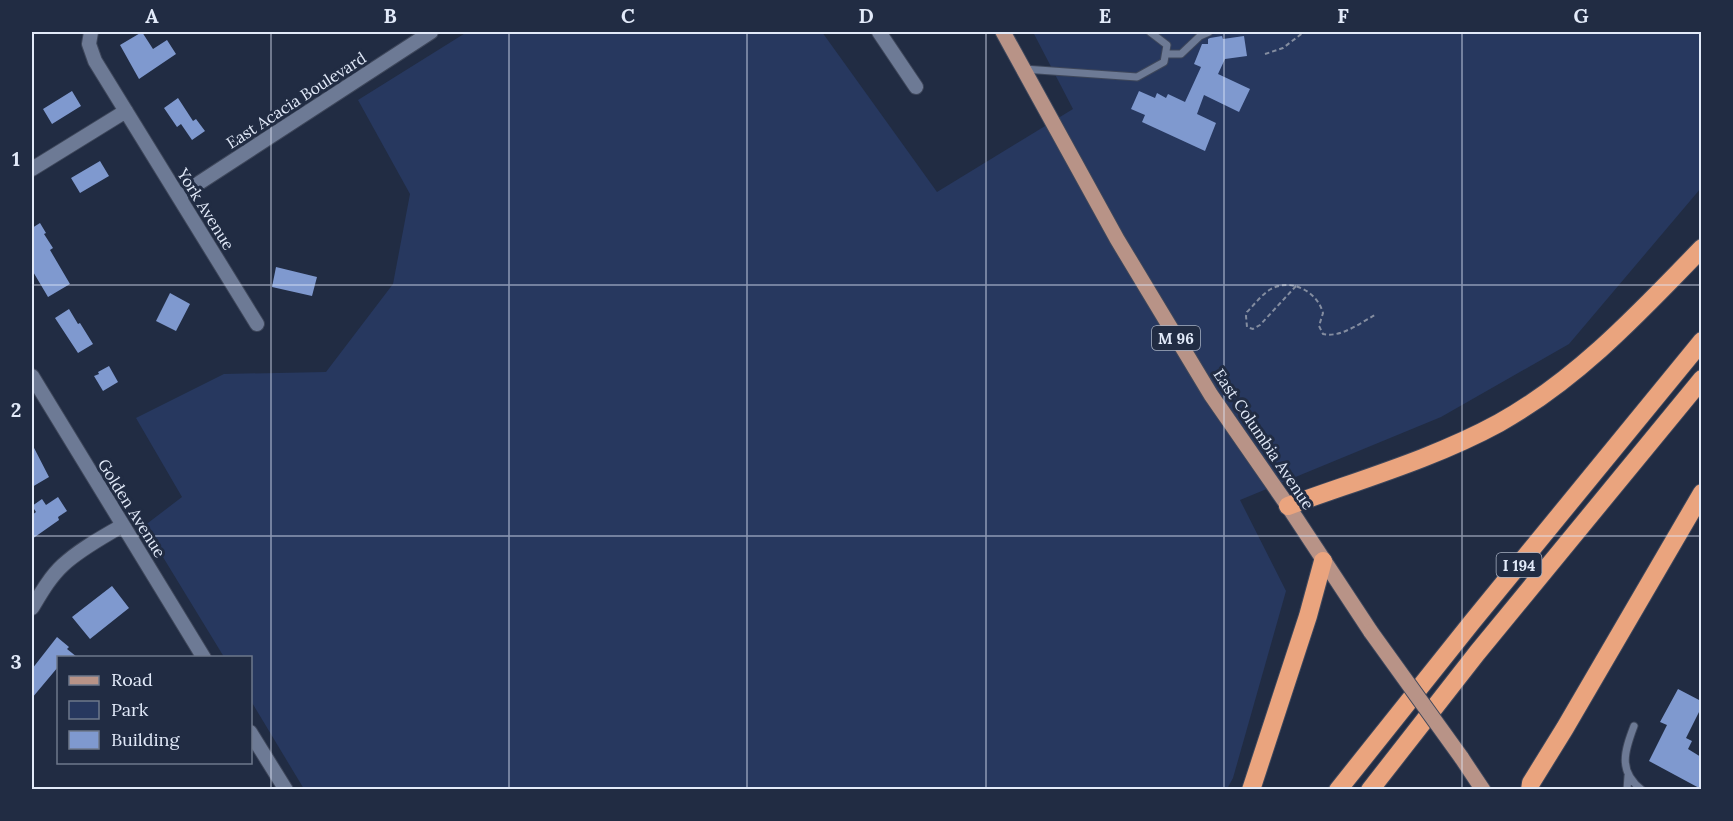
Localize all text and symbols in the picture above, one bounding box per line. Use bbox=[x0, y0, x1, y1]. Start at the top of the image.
text: A bbox=[145, 3, 159, 28]
text: B bbox=[383, 3, 397, 28]
text: C bbox=[621, 3, 635, 28]
text: D bbox=[858, 3, 874, 28]
text: E bbox=[1099, 3, 1111, 28]
text: F bbox=[1337, 3, 1349, 28]
text: G bbox=[1573, 3, 1589, 28]
street label: East Acacia Boulevard bbox=[222, 47, 370, 153]
text: 1 bbox=[12, 146, 20, 171]
street label: York Avenue bbox=[173, 164, 239, 254]
road number: M 96 bbox=[1152, 326, 1200, 350]
street label: East Columbia Avenue bbox=[1209, 365, 1319, 513]
text: 2 bbox=[11, 397, 21, 422]
street label: Golden Avenue bbox=[94, 455, 170, 561]
road number: I 194 bbox=[1496, 553, 1541, 577]
text: 3 bbox=[10, 649, 22, 674]
legend bbox=[57, 656, 252, 764]
text: Road bbox=[111, 668, 153, 691]
text: Park bbox=[111, 698, 149, 721]
text: Building bbox=[111, 728, 181, 751]

